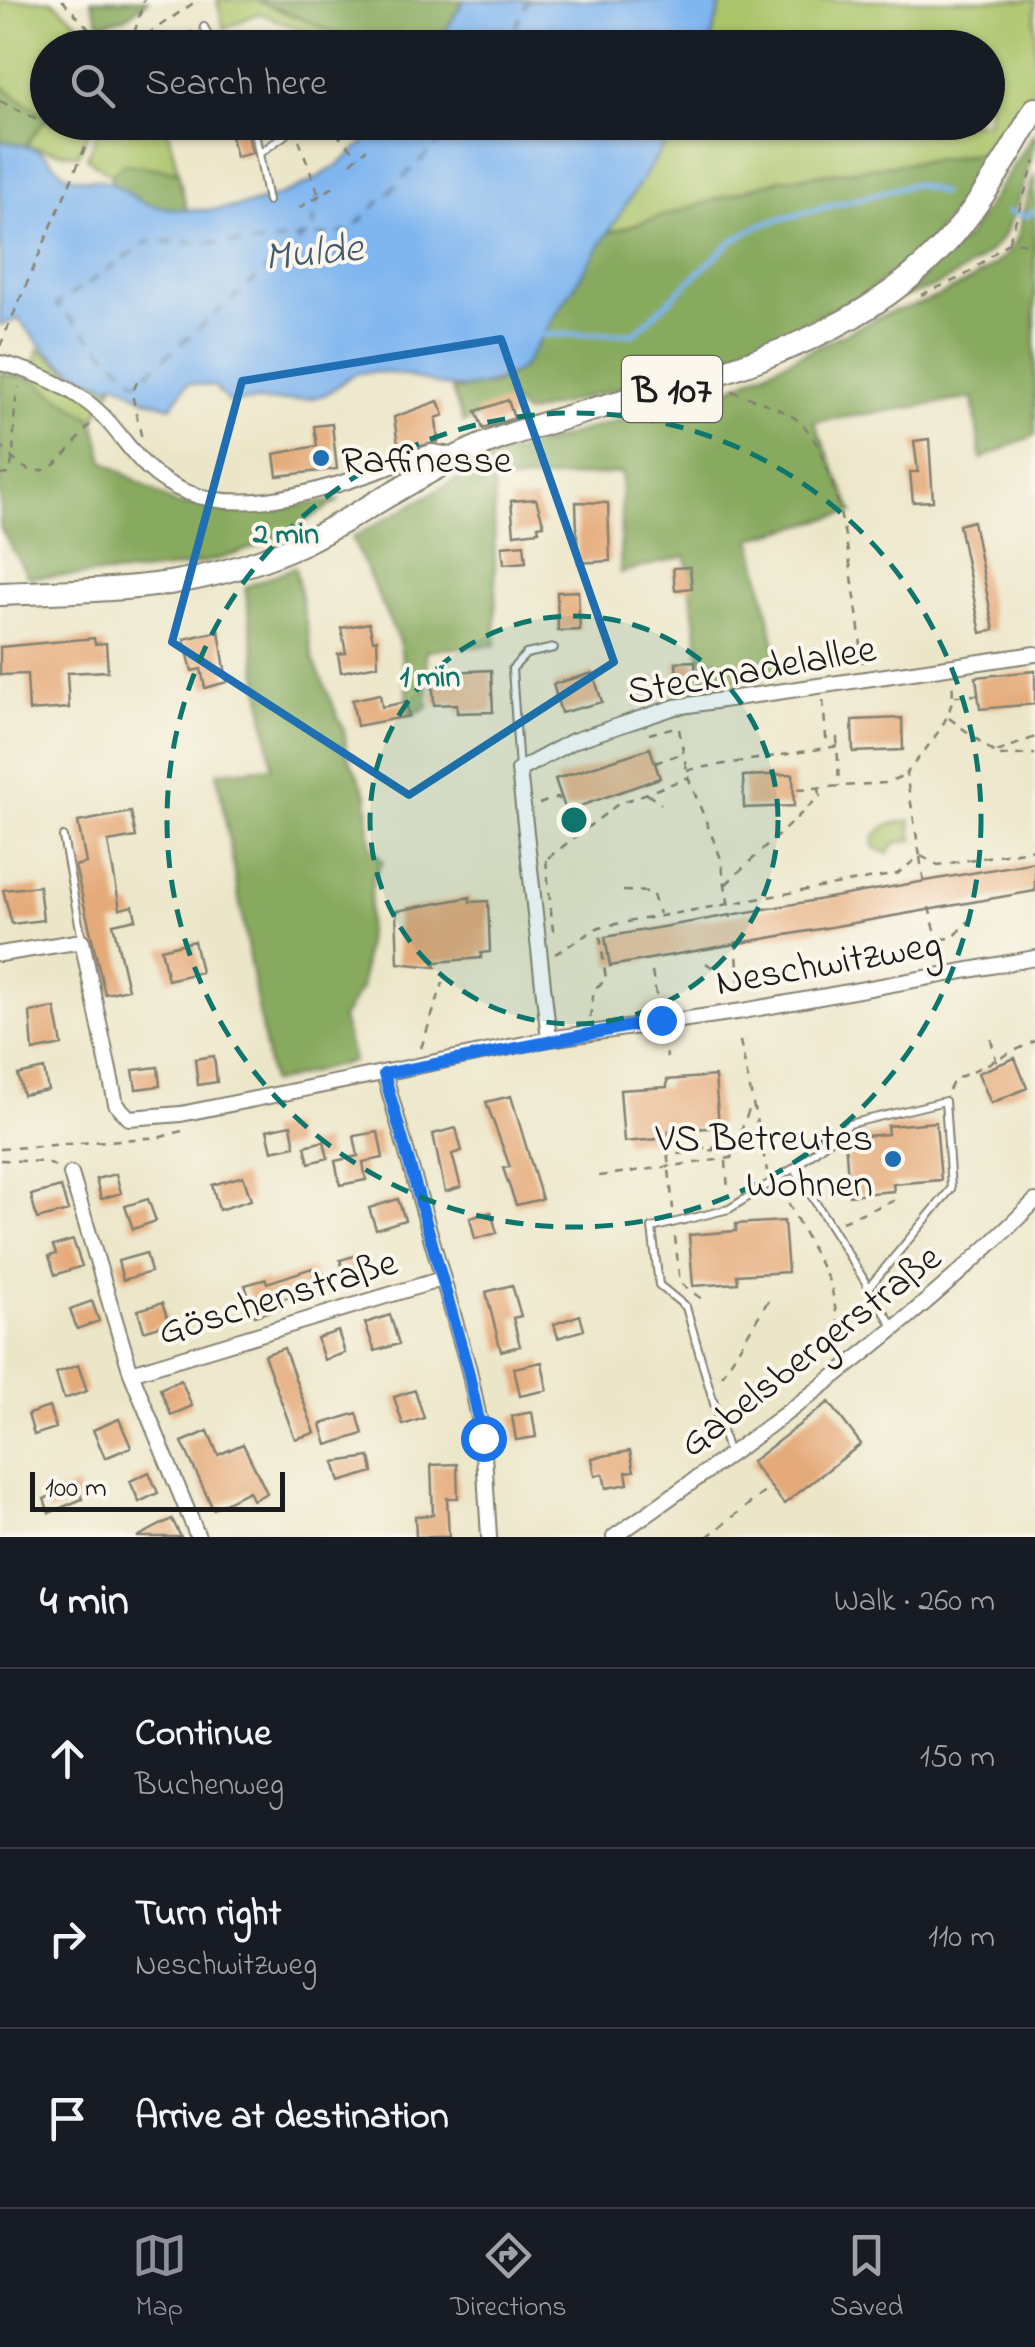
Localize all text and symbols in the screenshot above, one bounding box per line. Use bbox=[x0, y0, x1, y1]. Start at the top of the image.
search box bbox=[30, 30, 1005, 140]
text: Search here bbox=[145, 57, 327, 113]
icon: search bbox=[65, 58, 120, 113]
water label: Mulde bbox=[261, 219, 368, 290]
road number: B 107 bbox=[622, 356, 722, 422]
place label: Raffinesse bbox=[341, 433, 512, 492]
marker: Raffinesse bbox=[310, 447, 332, 469]
text: 2 min bbox=[252, 514, 319, 558]
street label: Stecknadelallee bbox=[623, 622, 881, 723]
text: 1 min bbox=[400, 657, 460, 701]
centre of rings bbox=[556, 802, 592, 838]
street label: Neschwitzweg bbox=[711, 917, 946, 1014]
route end bbox=[639, 998, 685, 1044]
place label: VS Betreutes Wohnen bbox=[654, 1111, 873, 1216]
marker: VS Betreutes Wohnen bbox=[882, 1148, 904, 1170]
street label: Gabelsbergerstraße bbox=[668, 1231, 956, 1474]
street label: Göschenstraße bbox=[151, 1235, 405, 1364]
route start bbox=[461, 1416, 507, 1462]
scale bar bbox=[30, 1467, 285, 1512]
text: 100 m bbox=[45, 1469, 107, 1510]
text: 4 min bbox=[40, 1572, 129, 1633]
text: Walk · 260 m bbox=[834, 1579, 995, 1626]
text: Continue bbox=[135, 1707, 271, 1763]
icon: ahead bbox=[40, 1731, 95, 1786]
text: 150 m bbox=[920, 1735, 995, 1782]
text: Buchenweg bbox=[135, 1763, 284, 1810]
text: Turn right bbox=[135, 1887, 281, 1943]
icon: right bbox=[40, 1911, 95, 1966]
text: 110 m bbox=[928, 1915, 995, 1962]
text: Neschwitzweg bbox=[135, 1943, 317, 1990]
text: Arrive at destination bbox=[135, 2090, 449, 2146]
icon: arrive bbox=[40, 2091, 95, 2146]
tab: Map bbox=[132, 2228, 187, 2329]
tab: Directions bbox=[450, 2228, 567, 2329]
tab: Saved bbox=[830, 2228, 903, 2329]

